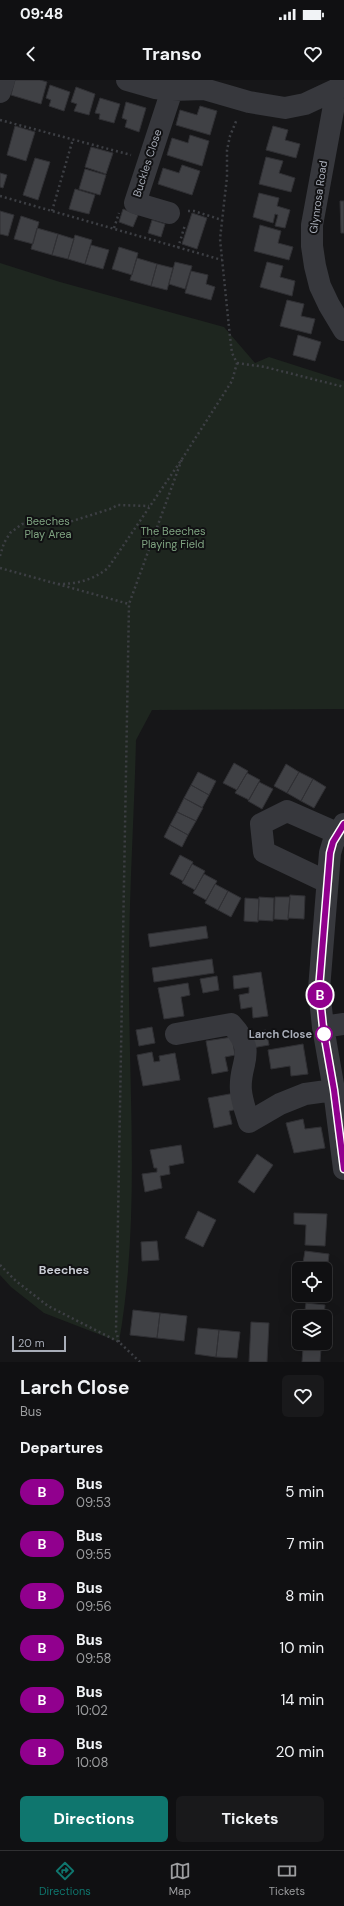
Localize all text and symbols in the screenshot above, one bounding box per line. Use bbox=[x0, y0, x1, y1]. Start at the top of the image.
text: 09:48 bbox=[20, 4, 63, 24]
text: Transo bbox=[142, 42, 202, 66]
icon: back bbox=[20, 43, 42, 65]
icon: heart bbox=[302, 43, 324, 65]
street label: Buckles Close bbox=[129, 127, 165, 199]
street label: Glynrosa Road bbox=[306, 159, 330, 234]
park label: Beeches Play Area bbox=[24, 514, 72, 541]
park label: The Beeches Playing Field bbox=[140, 524, 206, 551]
line badge: B bbox=[307, 982, 333, 1008]
text: B bbox=[316, 986, 324, 1004]
marker: Larch Close bbox=[315, 1025, 333, 1043]
place label: Larch Close bbox=[249, 1027, 312, 1041]
district label: Beeches bbox=[39, 1262, 89, 1278]
map controls bbox=[292, 1262, 332, 1350]
button: locate bbox=[292, 1262, 332, 1302]
button: layers bbox=[292, 1310, 332, 1350]
scale bar bbox=[12, 1334, 66, 1353]
text: 20 m bbox=[18, 1336, 44, 1350]
text: Larch Close bbox=[20, 1375, 129, 1400]
button: heart bbox=[282, 1375, 324, 1417]
text: Bus bbox=[20, 1403, 42, 1420]
text: Departures bbox=[20, 1438, 103, 1458]
text: Bus bbox=[76, 1474, 103, 1494]
text: 5 min bbox=[285, 1482, 324, 1502]
text: B bbox=[38, 1483, 46, 1501]
text: 09:53 bbox=[76, 1494, 111, 1511]
text: Bus bbox=[76, 1526, 103, 1546]
text: 7 min bbox=[286, 1534, 324, 1554]
text: B bbox=[38, 1535, 46, 1553]
text: 09:55 bbox=[76, 1546, 112, 1563]
text: Bus bbox=[76, 1578, 103, 1598]
text: 8 min bbox=[285, 1586, 324, 1606]
text: B bbox=[38, 1587, 46, 1605]
text: 09:56 bbox=[76, 1598, 112, 1615]
text: Bus bbox=[76, 1630, 103, 1650]
text: 10 min bbox=[279, 1638, 324, 1658]
text: B bbox=[38, 1639, 46, 1657]
text: 09:58 bbox=[76, 1650, 112, 1667]
text: Bus bbox=[76, 1682, 103, 1702]
text: 14 min bbox=[281, 1690, 324, 1710]
text: B bbox=[38, 1691, 46, 1709]
text: 10:02 bbox=[76, 1702, 108, 1719]
text: Bus bbox=[76, 1734, 103, 1754]
text: 20 min bbox=[276, 1742, 324, 1762]
text: B bbox=[38, 1743, 46, 1761]
text: 10:08 bbox=[76, 1754, 108, 1771]
button: Directions bbox=[20, 1796, 168, 1842]
button: Tickets bbox=[176, 1796, 324, 1842]
tab: Directions bbox=[39, 1860, 91, 1898]
tab: Map bbox=[169, 1860, 191, 1898]
tab: Tickets bbox=[269, 1860, 305, 1898]

